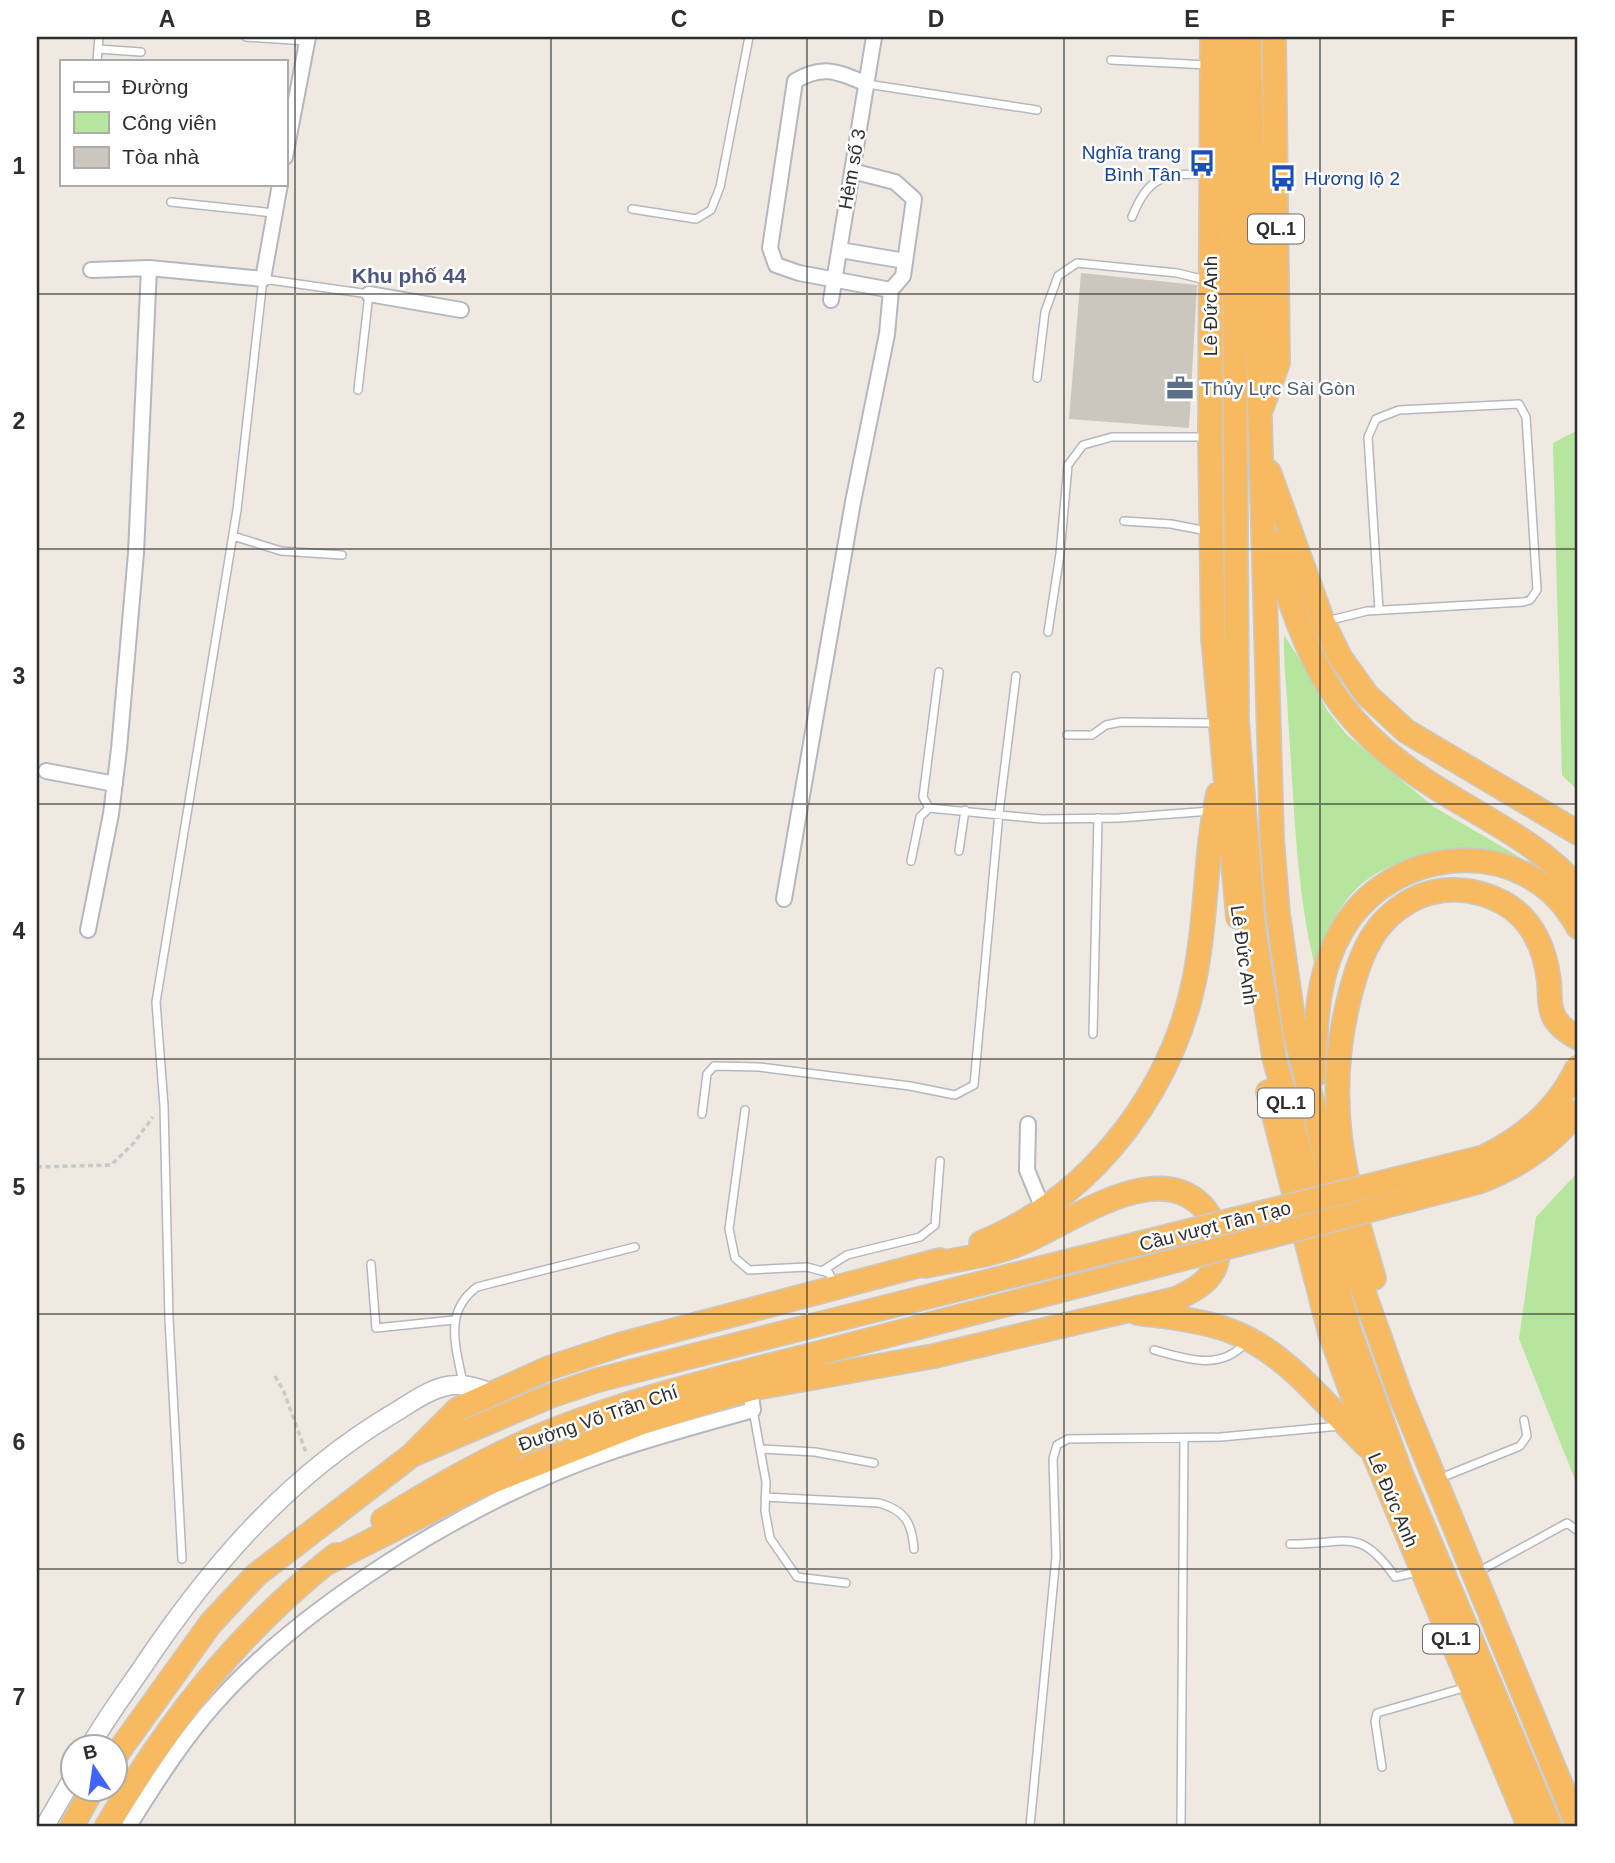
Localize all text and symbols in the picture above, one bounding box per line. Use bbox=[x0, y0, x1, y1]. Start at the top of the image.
text: A bbox=[159, 6, 175, 32]
text: B bbox=[415, 6, 431, 32]
text: C bbox=[671, 6, 687, 32]
text: D bbox=[928, 6, 944, 32]
text: E bbox=[1184, 6, 1200, 32]
text: F bbox=[1441, 6, 1455, 32]
legend bbox=[60, 60, 287, 186]
text: Đường bbox=[122, 75, 188, 98]
text: Công viên bbox=[122, 111, 217, 134]
street label: Hẻm số 3 bbox=[835, 127, 869, 211]
place label: Nghĩa trang Bình Tân bbox=[1082, 142, 1181, 185]
text: Tòa nhà bbox=[122, 145, 199, 168]
bus stop icon: Nghĩa trang Bình Tân bbox=[1187, 148, 1217, 178]
text: 1 bbox=[13, 153, 26, 179]
bus stop icon: Hương lộ 2 bbox=[1268, 163, 1298, 193]
place label: Hương lộ 2 bbox=[1304, 168, 1400, 189]
road number: QL.1 bbox=[1248, 214, 1304, 244]
street label: Lê Đức Anh bbox=[1200, 256, 1221, 356]
district label: Khu phố 44 bbox=[352, 264, 466, 287]
office icon: Thủy Lực Sài Gòn bbox=[1165, 373, 1195, 403]
place label: Thủy Lực Sài Gòn bbox=[1201, 378, 1355, 399]
text: 2 bbox=[13, 408, 25, 434]
text: 3 bbox=[13, 663, 25, 689]
street label: Lê Đức Anh bbox=[1227, 904, 1261, 1006]
text: 4 bbox=[13, 918, 26, 944]
road number: QL.1 bbox=[1258, 1088, 1314, 1118]
text: 5 bbox=[13, 1174, 26, 1200]
street label: Cầu vượt Tân Tạo bbox=[1137, 1197, 1293, 1255]
street label: Đường Võ Trần Chí bbox=[516, 1381, 681, 1455]
text: 6 bbox=[13, 1429, 25, 1455]
street label: Lê Đức Anh bbox=[1364, 1450, 1422, 1550]
road number: QL.1 bbox=[1423, 1624, 1479, 1654]
text: 7 bbox=[13, 1684, 25, 1710]
north arrow bbox=[60, 1734, 130, 1804]
text: B bbox=[81, 1740, 99, 1764]

